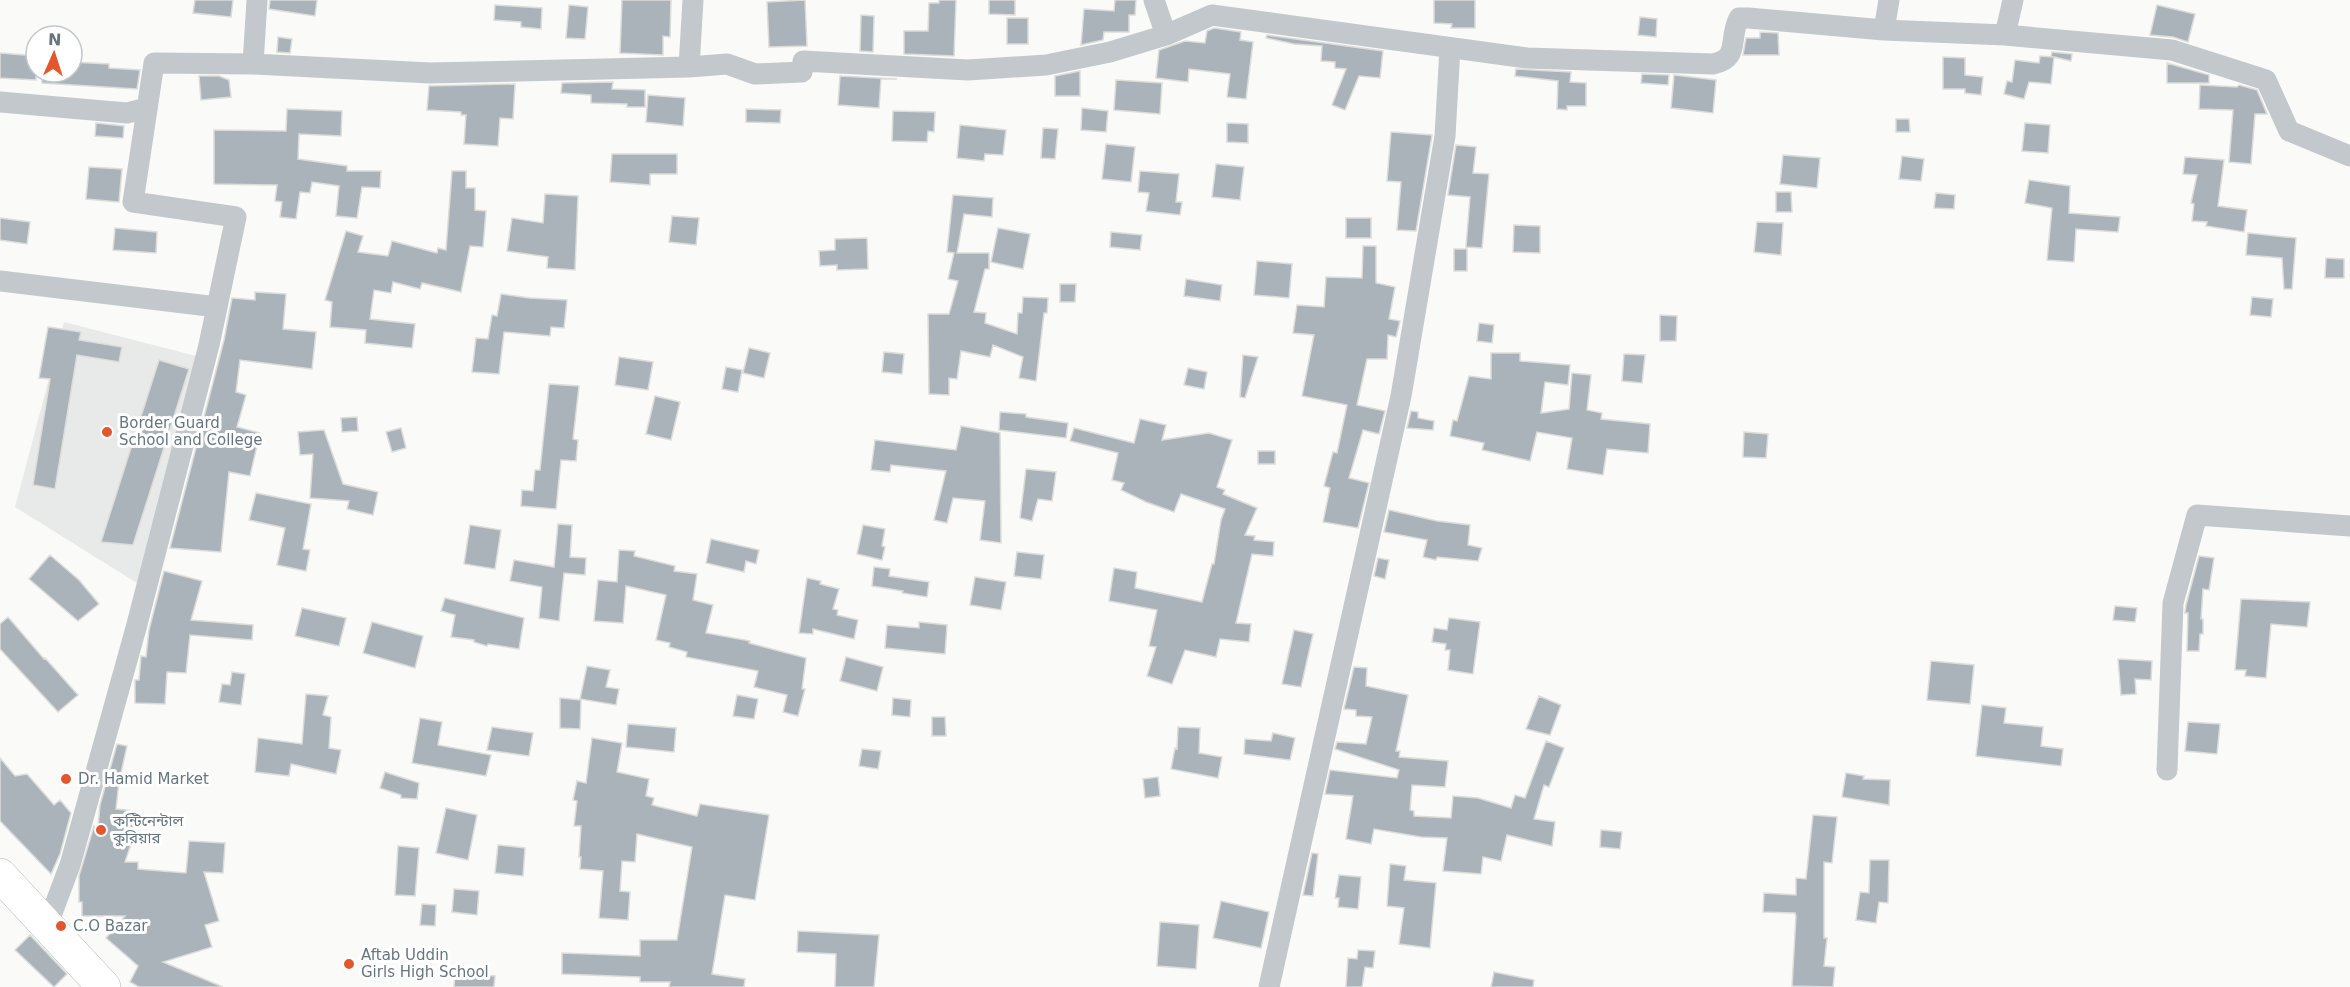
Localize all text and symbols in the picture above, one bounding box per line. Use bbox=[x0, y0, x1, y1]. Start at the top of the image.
north arrow bbox=[24, 24, 84, 84]
text: N bbox=[48, 30, 62, 49]
place label: Border Guard School and College bbox=[119, 414, 263, 449]
marker: Border Guard School and College bbox=[100, 425, 114, 439]
place label: Dr. Hamid Market bbox=[78, 770, 209, 788]
marker: Dr. Hamid Market bbox=[59, 772, 73, 786]
place label: কন্টিনেন্টাল কুরিয়ার bbox=[112, 812, 185, 847]
marker: কন্টিনেন্টাল কুরিয়ার bbox=[94, 823, 108, 837]
place label: C.O Bazar bbox=[73, 917, 148, 935]
marker: C.O Bazar bbox=[54, 919, 68, 933]
place label: Aftab Uddin Girls High School bbox=[361, 946, 489, 981]
marker: Aftab Uddin Girls High School bbox=[342, 957, 356, 971]

